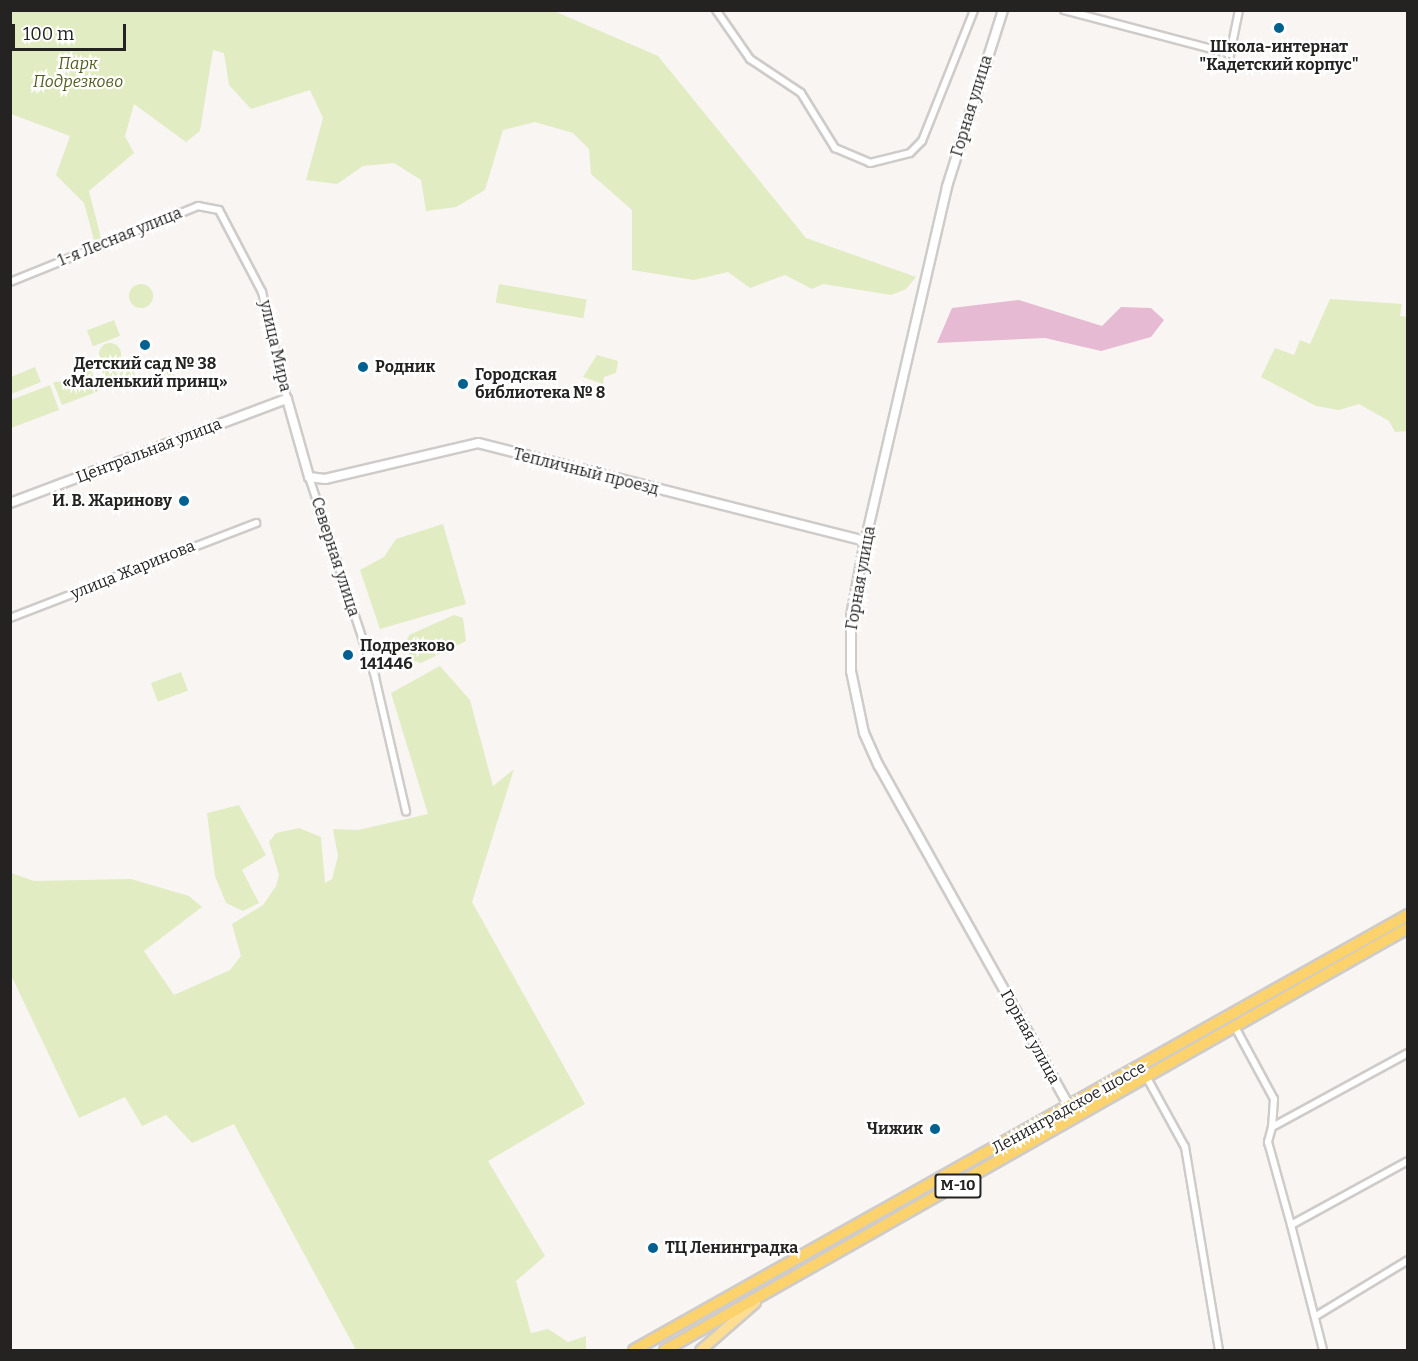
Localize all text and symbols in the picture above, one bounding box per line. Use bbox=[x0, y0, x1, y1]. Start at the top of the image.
scale bar bbox=[15, 12, 129, 50]
marker: Школа-интернат "Кадетский корпус" bbox=[1272, 21, 1286, 35]
text: 100 m bbox=[23, 23, 74, 45]
place label: Школа-интернат "Кадетский корпус" bbox=[1199, 37, 1359, 75]
street label: Горная улица bbox=[947, 53, 997, 159]
park label: Парк Подрезково bbox=[33, 54, 123, 92]
street label: 1-я Лесная улица bbox=[55, 203, 185, 271]
street label: улица Мира bbox=[255, 298, 295, 394]
marker: Детский сад № 38 «Маленький принц» bbox=[138, 338, 152, 352]
place label: Детский сад № 38 «Маленький принц» bbox=[62, 354, 228, 392]
place label: Родник bbox=[375, 357, 435, 377]
marker: Родник bbox=[356, 360, 370, 374]
place label: Городская библиотека № 8 bbox=[475, 365, 605, 403]
marker: Городская библиотека № 8 bbox=[456, 377, 470, 391]
street label: Центральная улица bbox=[74, 414, 224, 488]
street label: Тепличный проезд bbox=[511, 445, 661, 499]
place label: И. В. Жаринову bbox=[52, 491, 172, 511]
marker: И. В. Жаринову bbox=[177, 494, 191, 508]
street label: Северная улица bbox=[307, 495, 363, 619]
street label: Горная улица bbox=[842, 525, 880, 631]
street label: улица Жаринова bbox=[68, 536, 198, 604]
place label: Подрезково 141446 bbox=[360, 636, 455, 674]
marker: Подрезково 141446 bbox=[341, 648, 355, 662]
street label: Горная улица bbox=[996, 986, 1064, 1088]
street label: Ленинградское шоссе bbox=[989, 1058, 1149, 1158]
place label: Чижик bbox=[867, 1119, 923, 1139]
marker: Чижик bbox=[928, 1122, 942, 1136]
road number: М-10 bbox=[934, 1174, 982, 1198]
place label: ТЦ Ленинградка bbox=[665, 1238, 798, 1258]
marker: ТЦ Ленинградка bbox=[646, 1241, 660, 1255]

